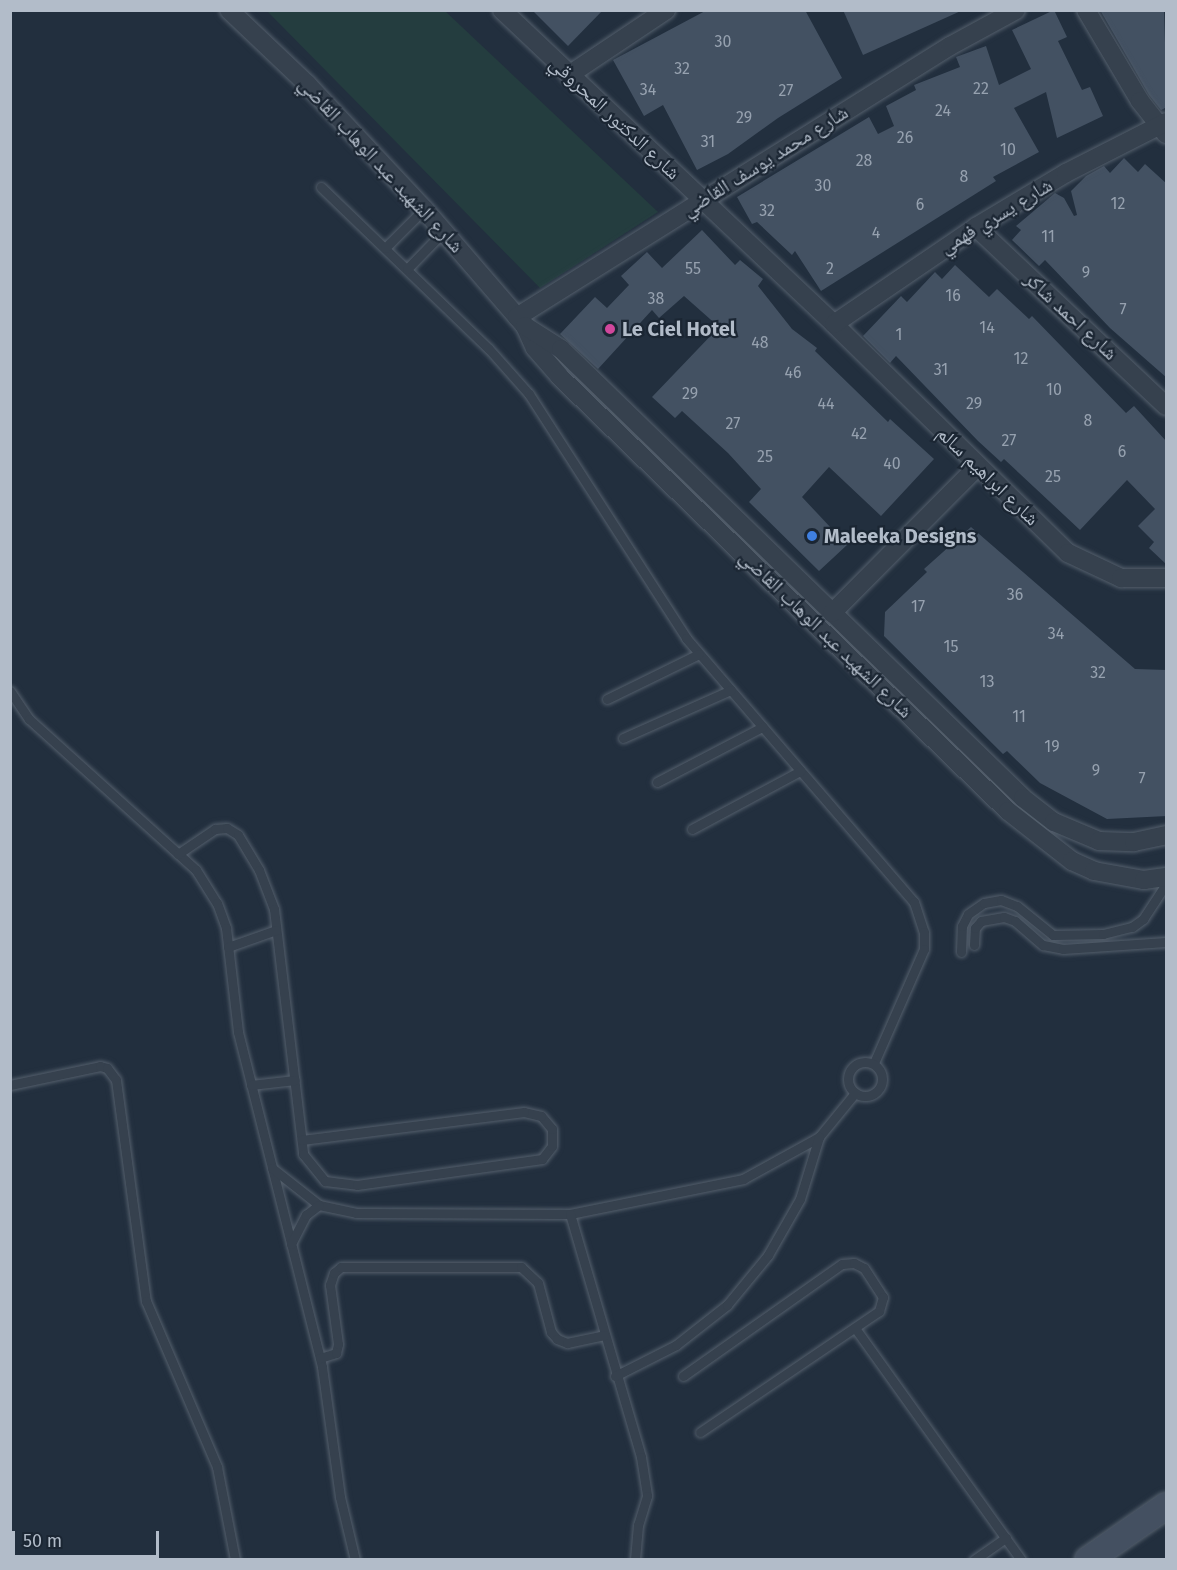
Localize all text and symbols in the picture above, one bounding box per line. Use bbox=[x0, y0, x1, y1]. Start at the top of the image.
house number: 30 bbox=[715, 32, 731, 52]
street label: شارع الدكتور المحروقي bbox=[545, 51, 685, 185]
house number: 32 bbox=[674, 59, 690, 79]
street label: شارع الشهيد عبد الوهاب القاضي bbox=[293, 72, 469, 258]
house number: 22 bbox=[973, 79, 989, 99]
house number: 34 bbox=[640, 80, 656, 100]
house number: 27 bbox=[779, 81, 793, 101]
street label: شارع محمد يوسف القاضي bbox=[678, 100, 852, 222]
house number: 24 bbox=[935, 101, 951, 121]
house number: 29 bbox=[736, 108, 752, 128]
house number: 26 bbox=[897, 128, 913, 148]
house number: 31 bbox=[701, 132, 715, 152]
house number: 10 bbox=[1000, 140, 1016, 160]
house number: 28 bbox=[856, 151, 872, 171]
house number: 8 bbox=[960, 167, 968, 187]
street label: شارع يسري فهمي bbox=[935, 173, 1057, 259]
house number: 30 bbox=[815, 176, 831, 196]
house number: 12 bbox=[1111, 194, 1125, 214]
house number: 6 bbox=[916, 195, 924, 215]
house number: 32 bbox=[759, 201, 775, 221]
house number: 4 bbox=[872, 223, 880, 243]
house number: 11 bbox=[1041, 227, 1055, 247]
house number: 55 bbox=[685, 259, 701, 279]
house number: 2 bbox=[826, 259, 834, 279]
house number: 9 bbox=[1082, 263, 1090, 283]
street label: شارع احمد شاكر bbox=[1020, 267, 1122, 365]
house number: 16 bbox=[945, 286, 961, 306]
house number: 38 bbox=[648, 289, 664, 309]
house number: 7 bbox=[1119, 300, 1127, 320]
place label: Le Ciel Hotel bbox=[622, 317, 736, 341]
house number: 14 bbox=[979, 318, 995, 338]
marker: Le Ciel Hotel bbox=[603, 322, 617, 336]
house number: 1 bbox=[896, 325, 902, 345]
house number: 48 bbox=[751, 333, 769, 353]
house number: 12 bbox=[1014, 349, 1028, 369]
house number: 31 bbox=[934, 360, 948, 380]
house number: 46 bbox=[784, 363, 802, 383]
house number: 10 bbox=[1046, 380, 1062, 400]
house number: 29 bbox=[682, 384, 698, 404]
house number: 44 bbox=[817, 394, 835, 414]
house number: 29 bbox=[966, 394, 982, 414]
house number: 8 bbox=[1084, 411, 1092, 431]
house number: 27 bbox=[726, 414, 740, 434]
street label: شارع ابراهيم سالم bbox=[932, 421, 1044, 531]
house number: 42 bbox=[851, 424, 867, 444]
house number: 27 bbox=[1002, 431, 1016, 451]
house number: 6 bbox=[1118, 442, 1126, 462]
house number: 25 bbox=[757, 447, 773, 467]
house number: 40 bbox=[883, 454, 901, 474]
house number: 25 bbox=[1045, 467, 1061, 487]
place label: Maleeka Designs bbox=[824, 524, 976, 548]
marker: Maleeka Designs bbox=[805, 529, 819, 543]
street label: شارع الشهيد عبد الوهاب القاضي bbox=[734, 545, 918, 723]
house number: 36 bbox=[1007, 585, 1023, 605]
house number: 17 bbox=[911, 597, 925, 617]
house number: 34 bbox=[1048, 624, 1064, 644]
house number: 15 bbox=[944, 637, 958, 657]
house number: 32 bbox=[1090, 663, 1106, 683]
house number: 13 bbox=[980, 672, 994, 692]
house number: 11 bbox=[1012, 707, 1026, 727]
house number: 19 bbox=[1044, 737, 1060, 757]
house number: 9 bbox=[1092, 761, 1100, 781]
house number: 7 bbox=[1138, 769, 1146, 789]
scale bar bbox=[15, 1519, 162, 1557]
text: 50 m bbox=[23, 1530, 62, 1552]

